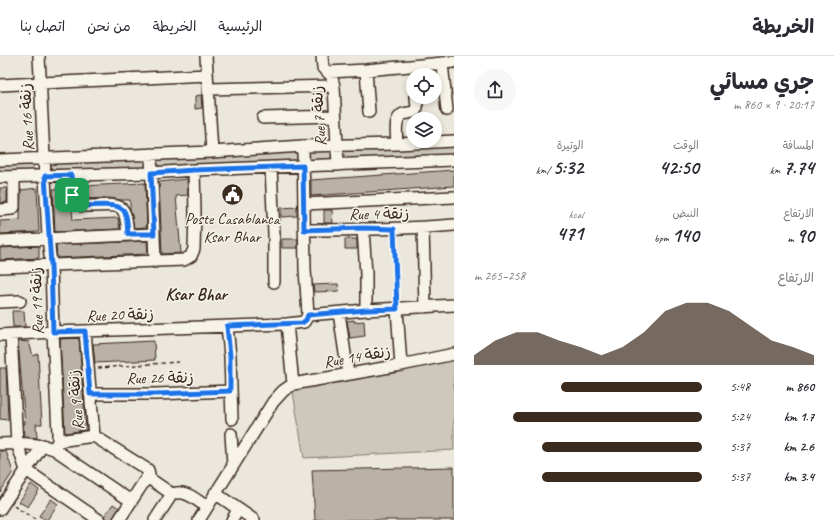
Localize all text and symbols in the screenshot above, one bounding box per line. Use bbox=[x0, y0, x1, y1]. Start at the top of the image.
text: الخريطة bbox=[752, 15, 814, 39]
text: اتصل بنا bbox=[20, 18, 65, 35]
text: من نحن bbox=[87, 18, 131, 35]
text: الخريطة bbox=[153, 18, 196, 35]
text: الرئيسية bbox=[218, 18, 262, 35]
map controls bbox=[406, 68, 442, 148]
button: locate bbox=[406, 68, 442, 104]
text: جري مسائي bbox=[710, 68, 814, 96]
button: share bbox=[474, 69, 516, 111]
street label: Rue 16 زنقة bbox=[15, 83, 39, 151]
street label: Rue 7 زنقة bbox=[307, 85, 331, 147]
text: 20:17 · 9 × 860 m bbox=[733, 97, 814, 113]
button: layers bbox=[406, 112, 442, 148]
text: الوتيرة bbox=[557, 138, 583, 152]
text: الوقت bbox=[673, 138, 699, 152]
text: المسافة bbox=[783, 138, 814, 152]
text: 5:32 bbox=[553, 155, 583, 180]
text: 42:50 bbox=[659, 155, 699, 180]
text: 7.74 bbox=[783, 155, 814, 180]
text: /km bbox=[536, 163, 553, 177]
text: km bbox=[770, 163, 783, 177]
pin bbox=[55, 178, 89, 212]
public building icon: Poste Casablanca Ksar Bhar bbox=[219, 182, 245, 208]
icon: arrive bbox=[61, 184, 83, 206]
street label: Rue 4 زنقة bbox=[349, 203, 409, 225]
text: النبض bbox=[672, 206, 699, 220]
text: الارتفاع bbox=[783, 206, 814, 220]
text: kcal bbox=[569, 207, 583, 221]
place label: Poste Casablanca Ksar Bhar bbox=[185, 209, 281, 247]
text: 471 bbox=[556, 221, 583, 246]
text: 140 bbox=[672, 223, 699, 248]
text: 90 bbox=[796, 223, 814, 248]
text: bpm bbox=[654, 231, 672, 245]
text: m bbox=[787, 231, 796, 245]
street label: Rue 19 زنقة bbox=[26, 267, 48, 335]
text: 258–265 m bbox=[474, 268, 525, 284]
text: الارتفاع bbox=[778, 270, 814, 286]
district label: Ksar Bhar bbox=[165, 284, 229, 305]
street label: Rue 20 زنقة bbox=[86, 304, 154, 326]
street label: Rue 14 زنقة bbox=[322, 341, 392, 373]
street label: Rue 26 زنقة bbox=[126, 367, 194, 389]
street label: Rue 9 زنقة bbox=[63, 369, 89, 431]
text: 5:48 bbox=[730, 379, 750, 395]
text: 860 m bbox=[786, 379, 814, 395]
text: 5:24 bbox=[730, 409, 750, 425]
text: 1.7 km bbox=[784, 409, 814, 425]
text: 5:37 bbox=[730, 439, 750, 455]
text: 2.6 km bbox=[783, 439, 814, 455]
text: 5:37 bbox=[730, 469, 750, 485]
text: 3.4 km bbox=[784, 469, 814, 485]

